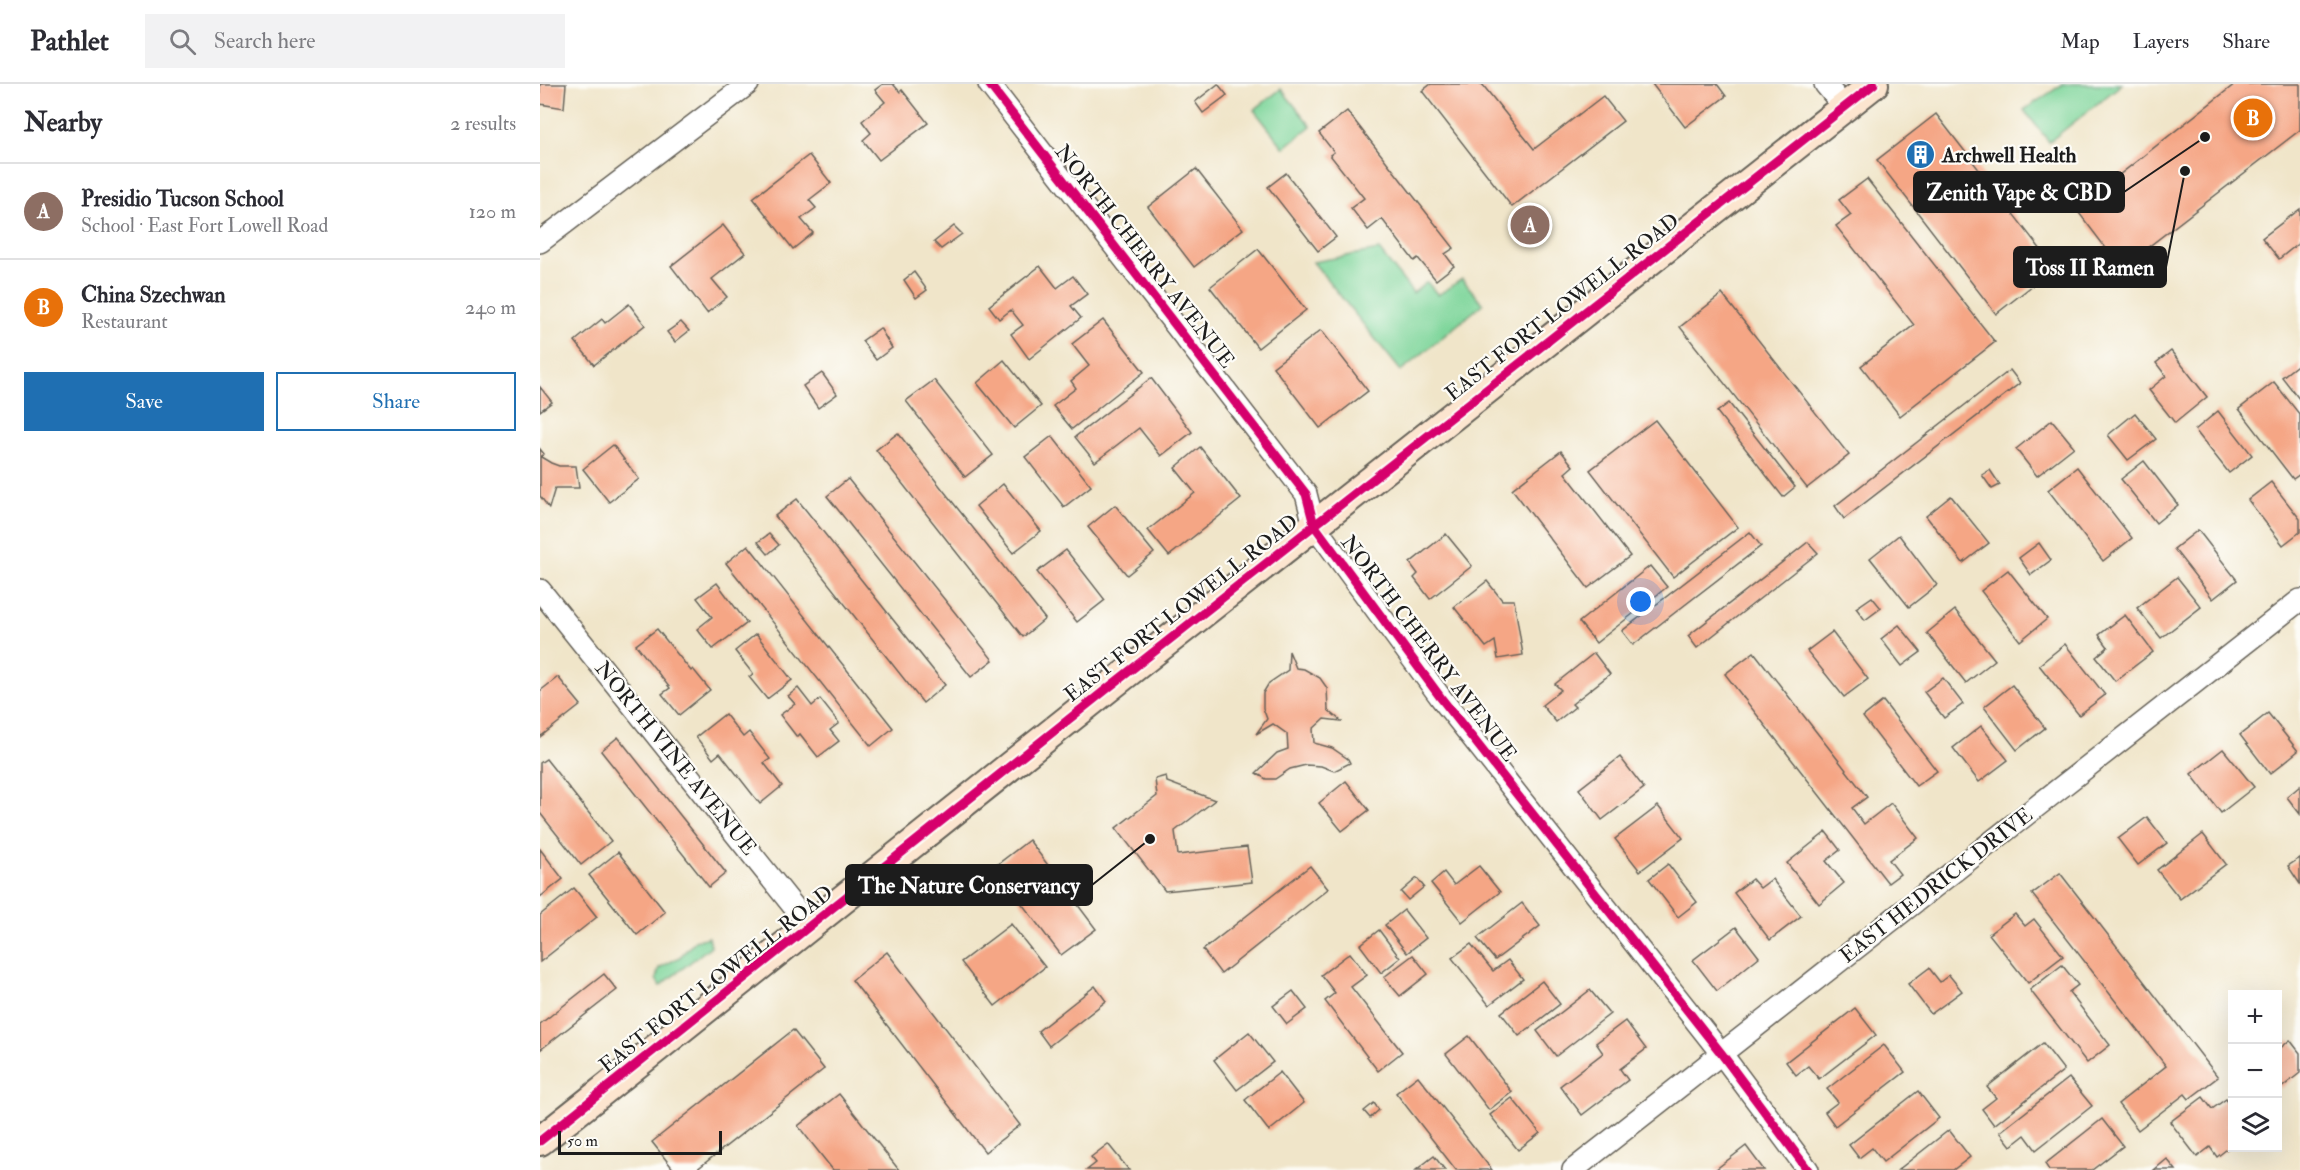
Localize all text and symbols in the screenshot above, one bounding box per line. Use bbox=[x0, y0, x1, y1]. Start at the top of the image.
search box bbox=[145, 14, 565, 68]
text: Pathlet bbox=[30, 24, 109, 59]
icon: search bbox=[166, 25, 199, 58]
text: Search here bbox=[214, 27, 316, 55]
text: Map bbox=[2060, 28, 2100, 55]
text: Layers bbox=[2133, 28, 2189, 55]
text: Share bbox=[2222, 28, 2270, 55]
pin: B bbox=[2234, 96, 2272, 141]
text: Nearby bbox=[24, 107, 102, 139]
text: 2 results bbox=[450, 111, 516, 136]
street label: NORTH CHERRY AVENUE bbox=[1049, 139, 1240, 374]
building icon: Archwell Health bbox=[1905, 139, 1937, 171]
place label: Archwell Health bbox=[1941, 142, 2077, 169]
callout: Zenith Vape & CBD bbox=[1914, 172, 2124, 212]
text: Zenith Vape & CBD bbox=[1926, 179, 2112, 208]
text: Presidio Tucson School bbox=[81, 185, 284, 213]
text: A bbox=[37, 199, 50, 224]
text: 120 m bbox=[469, 199, 516, 224]
pin: A bbox=[1510, 202, 1550, 248]
street label: EAST FORT LOWELL ROAD bbox=[1440, 208, 1684, 406]
text: School · East Fort Lowell Road bbox=[81, 213, 328, 238]
callout: Toss II Ramen bbox=[2014, 247, 2166, 287]
text: Toss II Ramen bbox=[2025, 254, 2155, 282]
text: China Szechwan bbox=[81, 281, 226, 309]
text: B bbox=[37, 295, 50, 320]
text: 240 m bbox=[465, 295, 516, 320]
text: Restaurant bbox=[81, 309, 168, 334]
button: Save bbox=[24, 372, 264, 431]
button: Share bbox=[276, 372, 516, 431]
street label: EAST FORT LOWELL ROAD bbox=[1059, 509, 1304, 708]
street label: NORTH CHERRY AVENUE bbox=[1335, 530, 1523, 767]
your location bbox=[1626, 587, 1655, 616]
street label: NORTH VINE AVENUE bbox=[589, 656, 762, 861]
street label: EAST HEDRICK DRIVE bbox=[1834, 802, 2038, 969]
callout: The Nature Conservancy bbox=[846, 865, 1092, 905]
text: The Nature Conservancy bbox=[857, 872, 1081, 901]
street label: EAST FORT LOWELL ROAD bbox=[594, 880, 839, 1079]
map controls bbox=[2228, 990, 2282, 1152]
button: + bbox=[2228, 990, 2282, 1044]
button: − bbox=[2228, 1044, 2282, 1098]
button: layers bbox=[2228, 1098, 2282, 1152]
scale bar bbox=[558, 1128, 722, 1156]
text: 50 m bbox=[567, 1131, 598, 1151]

